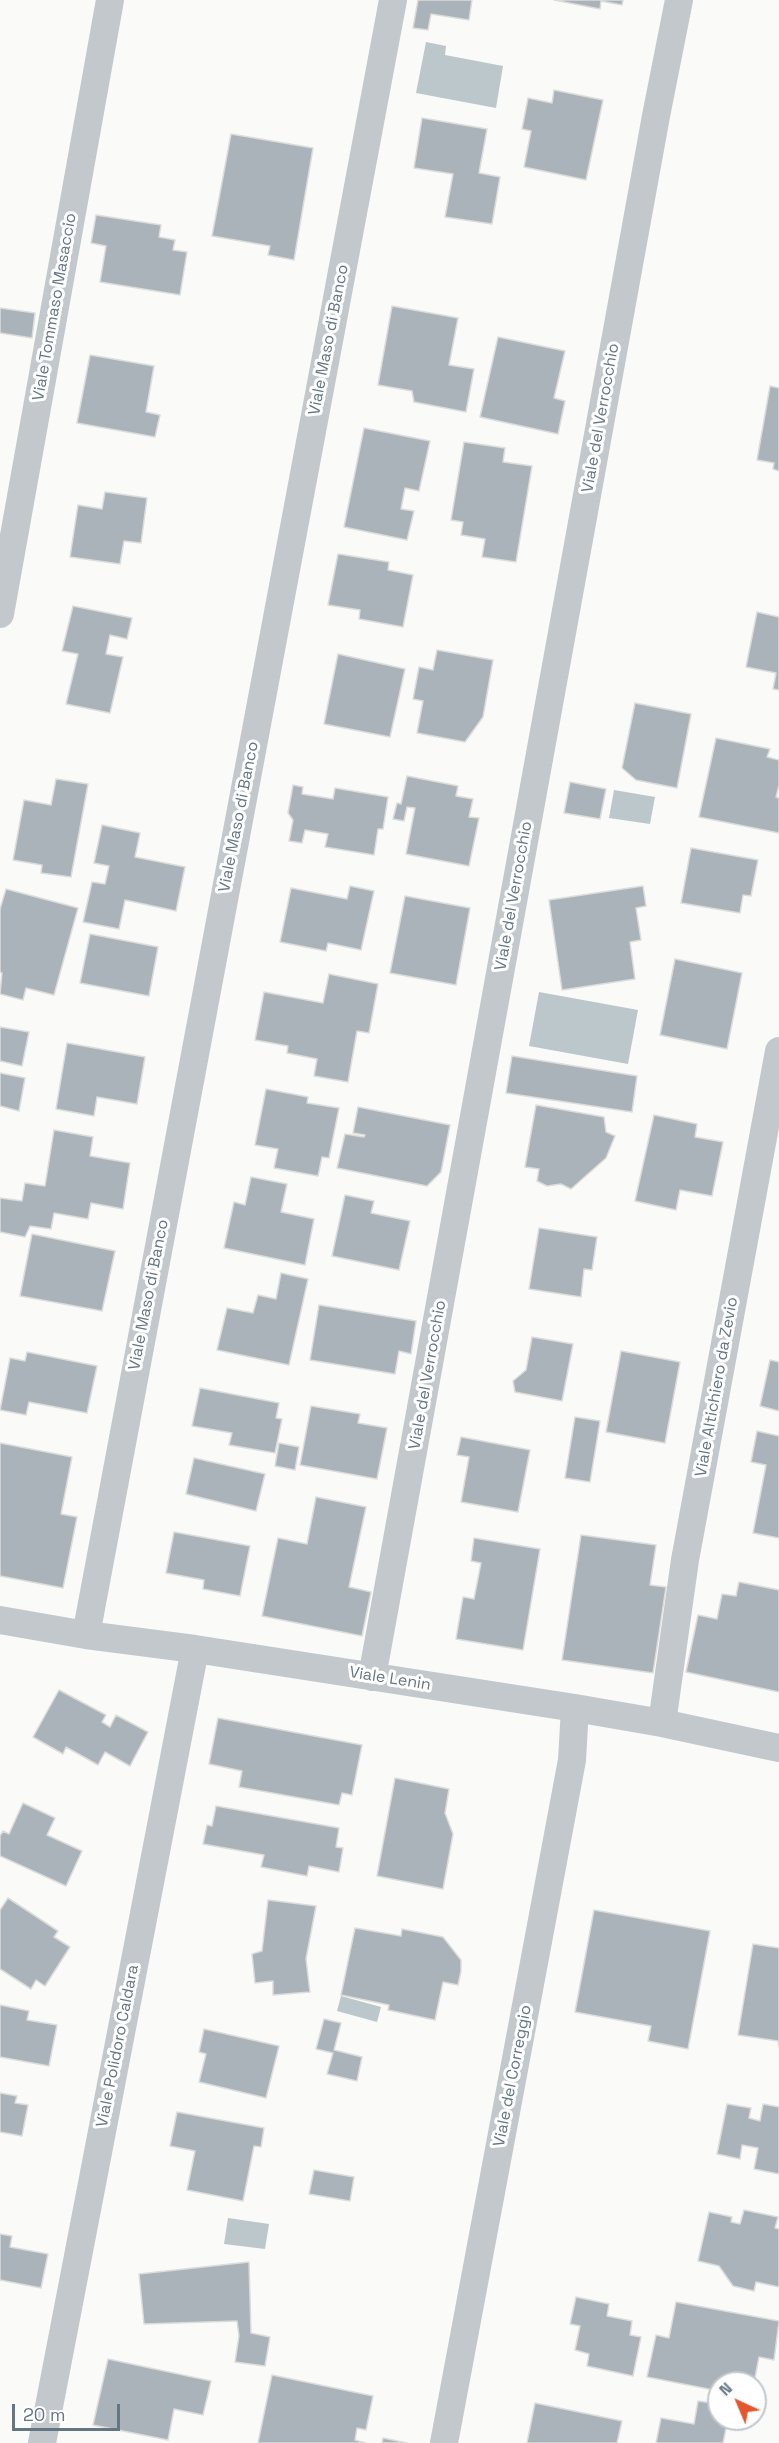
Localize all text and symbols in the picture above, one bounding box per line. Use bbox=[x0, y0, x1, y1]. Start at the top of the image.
street label: Viale Tommaso Masaccio bbox=[29, 211, 81, 403]
street label: Viale Maso di Banco bbox=[305, 263, 353, 417]
street label: Viale del Verrocchio bbox=[578, 342, 624, 494]
street label: Viale Maso di Banco bbox=[215, 740, 263, 894]
street label: Viale del Verrocchio bbox=[491, 820, 537, 972]
street label: Viale Maso di Banco bbox=[125, 1218, 173, 1372]
street label: Viale Altichiero da Zevio bbox=[692, 1295, 742, 1479]
street label: Viale del Verrocchio bbox=[405, 1299, 451, 1451]
street label: Viale Lenin bbox=[348, 1663, 432, 1695]
street label: Viale Polidoro Caldara bbox=[93, 1963, 143, 2129]
street label: Viale del Correggio bbox=[490, 2003, 536, 2149]
north arrow bbox=[707, 2371, 767, 2431]
text: N bbox=[714, 2378, 737, 2400]
scale bar bbox=[15, 2392, 123, 2430]
text: 20 m bbox=[23, 2403, 66, 2426]

